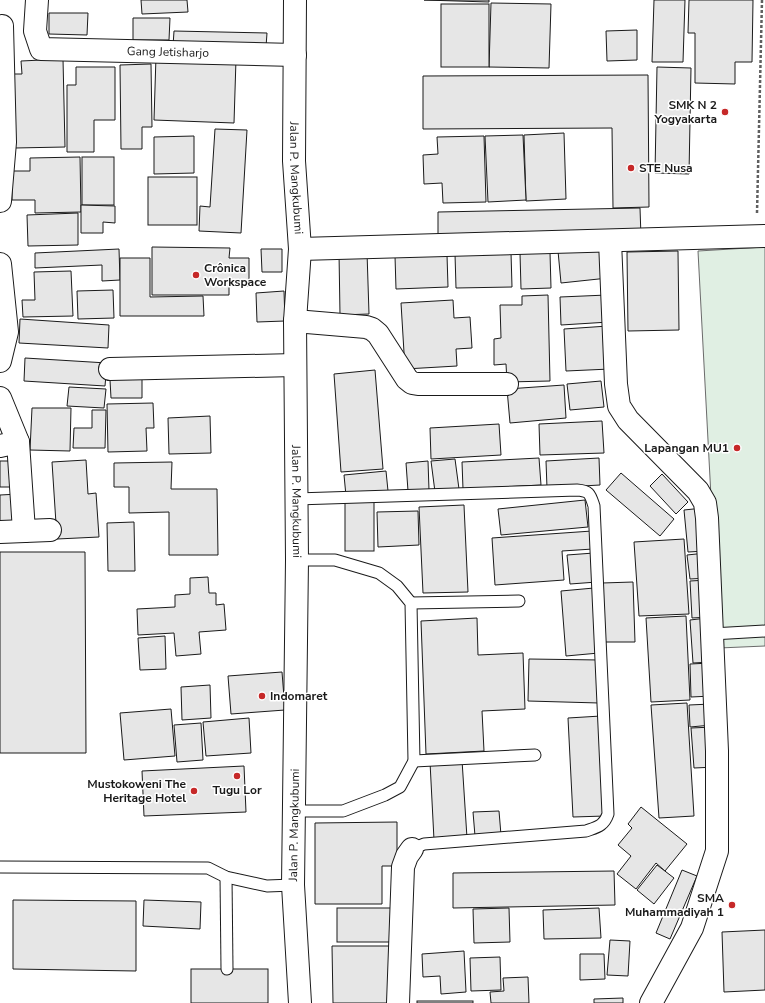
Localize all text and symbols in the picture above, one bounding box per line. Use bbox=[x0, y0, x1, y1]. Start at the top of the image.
street label: Gang Jetisharjo bbox=[127, 43, 209, 61]
place label: SMK N 2 Yogyakarta bbox=[654, 97, 717, 127]
marker: SMK N 2 Yogyakarta bbox=[720, 107, 730, 117]
street label: Jalan P. Mangkubumi bbox=[286, 120, 307, 235]
place label: STE Nusa bbox=[639, 160, 693, 176]
marker: STE Nusa bbox=[626, 163, 636, 173]
place label: Crônica Workspace bbox=[204, 260, 267, 290]
marker: Crônica Workspace bbox=[191, 270, 201, 280]
place label: Lapangan MU1 bbox=[644, 440, 729, 456]
marker: Lapangan MU1 bbox=[732, 443, 742, 453]
street label: Jalan P. Mangkubumi bbox=[288, 444, 305, 558]
place label: Indomaret bbox=[270, 688, 328, 704]
marker: Indomaret bbox=[257, 691, 267, 701]
street label: Jalan P. Mangkubumi bbox=[285, 768, 303, 883]
marker: Tugu Lor bbox=[232, 771, 242, 781]
place label: Mustokoweni The Heritage Hotel bbox=[87, 776, 186, 806]
place label: Tugu Lor bbox=[212, 782, 262, 798]
marker: Mustokoweni The Heritage Hotel bbox=[189, 786, 199, 796]
place label: SMA Muhammadiyah 1 bbox=[625, 890, 724, 920]
marker: SMA Muhammadiyah 1 bbox=[727, 900, 737, 910]

